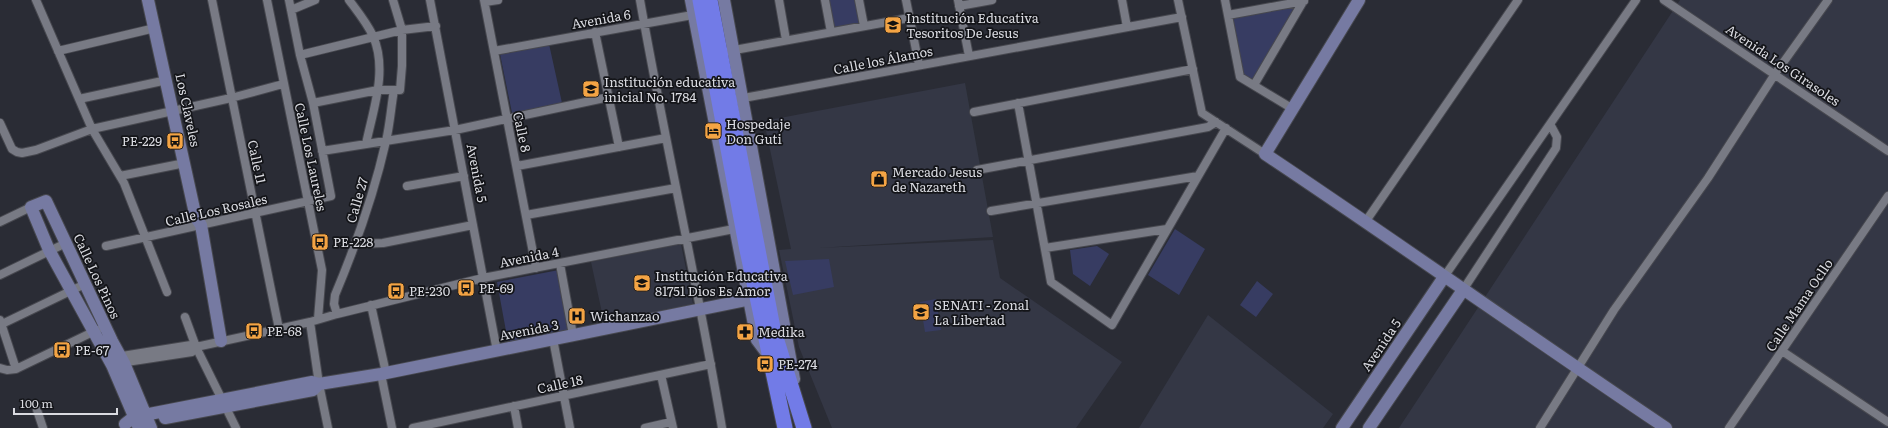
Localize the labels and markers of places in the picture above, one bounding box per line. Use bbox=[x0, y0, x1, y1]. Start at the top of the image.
place label: Institución Educativa Tesoritos De Jesus bbox=[906, 8, 1039, 42]
school or university icon: Institución Educativa Tesoritos De Jesus bbox=[883, 15, 903, 35]
place label: Institución educativa inicial No. 1784 bbox=[604, 72, 735, 106]
school or university icon: Institución educativa inicial No. 1784 bbox=[581, 79, 601, 99]
place label: Hospedaje Don Guti bbox=[726, 114, 791, 148]
hotel icon: Hospedaje Don Guti bbox=[703, 121, 723, 141]
place label: PE-229 bbox=[122, 131, 162, 150]
bus stop icon: PE-229 bbox=[165, 131, 185, 151]
place label: Mercado Jesus de Nazareth bbox=[892, 162, 982, 196]
shop icon: Mercado Jesus de Nazareth bbox=[869, 169, 889, 189]
bus stop icon: PE-228 bbox=[310, 232, 330, 252]
place label: PE-228 bbox=[333, 232, 374, 251]
place label: Institución Educativa 81751 Dios Es Amor bbox=[655, 266, 788, 300]
school or university icon: Institución Educativa 81751 Dios Es Amor bbox=[632, 273, 652, 293]
bus stop icon: PE-69 bbox=[456, 278, 476, 298]
place label: PE-69 bbox=[479, 278, 514, 297]
bus stop icon: PE-230 bbox=[386, 281, 406, 301]
place label: PE-230 bbox=[409, 281, 451, 300]
place label: SENATI - Zonal La Libertad bbox=[934, 295, 1030, 329]
school or university icon: SENATI - Zonal La Libertad bbox=[911, 302, 931, 322]
hospital icon: Wichanzao bbox=[567, 306, 587, 326]
place label: Wichanzao bbox=[590, 306, 660, 325]
bus stop icon: PE-68 bbox=[244, 321, 264, 341]
place label: PE-68 bbox=[267, 321, 302, 340]
pharmacy icon: Medika bbox=[735, 322, 755, 342]
place label: Medika bbox=[758, 322, 805, 341]
bus stop icon: PE-67 bbox=[52, 340, 72, 360]
place label: PE-67 bbox=[75, 340, 110, 359]
bus stop icon: PE-274 bbox=[755, 354, 775, 374]
place label: PE-274 bbox=[778, 354, 818, 373]

